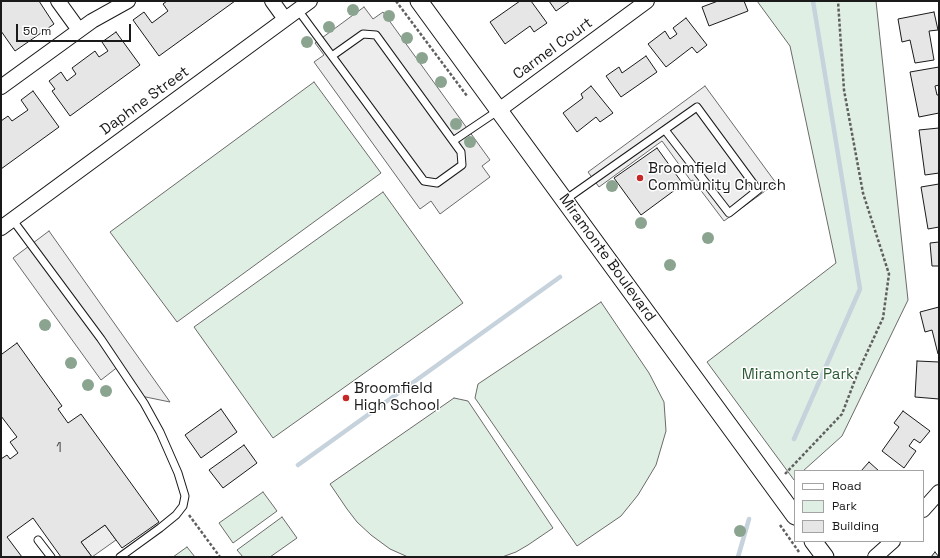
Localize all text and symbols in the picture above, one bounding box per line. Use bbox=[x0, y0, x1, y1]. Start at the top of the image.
street label: Carmel Court bbox=[510, 14, 596, 84]
scale bar bbox=[18, 16, 133, 42]
text: 50 m bbox=[23, 23, 51, 39]
street label: Daphne Street bbox=[97, 63, 193, 139]
place label: Broomfield Community Church bbox=[648, 160, 786, 195]
marker: Broomfield Community Church bbox=[635, 173, 645, 183]
street label: Miramonte Boulevard bbox=[555, 191, 659, 325]
park label: Miramonte Park bbox=[742, 366, 854, 384]
place label: Broomfield High School bbox=[354, 380, 440, 415]
marker: Broomfield High School bbox=[341, 393, 351, 403]
house number: 1 bbox=[56, 440, 62, 456]
legend bbox=[794, 470, 924, 542]
text: Road bbox=[832, 478, 861, 494]
text: Park bbox=[832, 498, 857, 514]
text: Building bbox=[832, 518, 879, 534]

